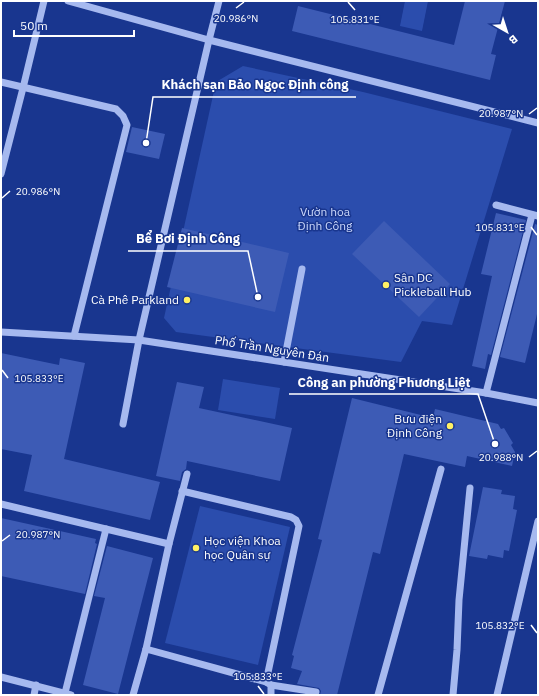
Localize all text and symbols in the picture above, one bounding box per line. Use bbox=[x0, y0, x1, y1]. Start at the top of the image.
scale bar bbox=[14, 12, 134, 38]
text: 20.986°N bbox=[214, 12, 258, 25]
north arrow bbox=[487, 12, 527, 52]
text: 105.831°E bbox=[330, 13, 380, 26]
text: 50 m bbox=[20, 18, 48, 33]
text: B bbox=[506, 32, 521, 48]
callout: Khách sạn Bảo Ngọc Định công bbox=[153, 72, 356, 97]
text: Khách sạn Bảo Ngọc Định công bbox=[162, 76, 349, 93]
text: 20.987°N bbox=[479, 107, 523, 120]
text: 20.986°N bbox=[16, 185, 60, 198]
park label: Vườn hoa Định Công bbox=[298, 204, 353, 233]
text: 105.831°E bbox=[475, 221, 525, 234]
callout: Bể Bơi Định Công bbox=[128, 226, 248, 251]
text: Bể Bơi Định Công bbox=[136, 229, 241, 247]
place label: Sân DC Pickleball Hub bbox=[394, 270, 471, 299]
marker: Sân DC Pickleball Hub bbox=[381, 280, 391, 290]
place label: Cà Phê Parkland bbox=[91, 292, 179, 307]
marker: Cà Phê Parkland bbox=[182, 295, 192, 305]
street label: Phố Trần Nguyên Đán bbox=[214, 332, 330, 365]
callout: Công an phường Phương Liệt bbox=[289, 369, 478, 394]
text: 105.833°E bbox=[14, 372, 64, 385]
text: Công an phường Phương Liệt bbox=[298, 374, 471, 391]
place label: Bưu điện Định Công bbox=[387, 411, 443, 440]
marker: Bưu điện Định Công bbox=[445, 421, 455, 431]
text: 20.988°N bbox=[479, 451, 523, 464]
text: 20.987°N bbox=[16, 528, 60, 541]
place label: Học viện Khoa học Quân sự bbox=[204, 533, 281, 562]
marker: Học viện Khoa học Quân sự bbox=[191, 543, 201, 553]
text: 105.832°E bbox=[475, 619, 525, 632]
text: 105.833°E bbox=[233, 670, 283, 683]

